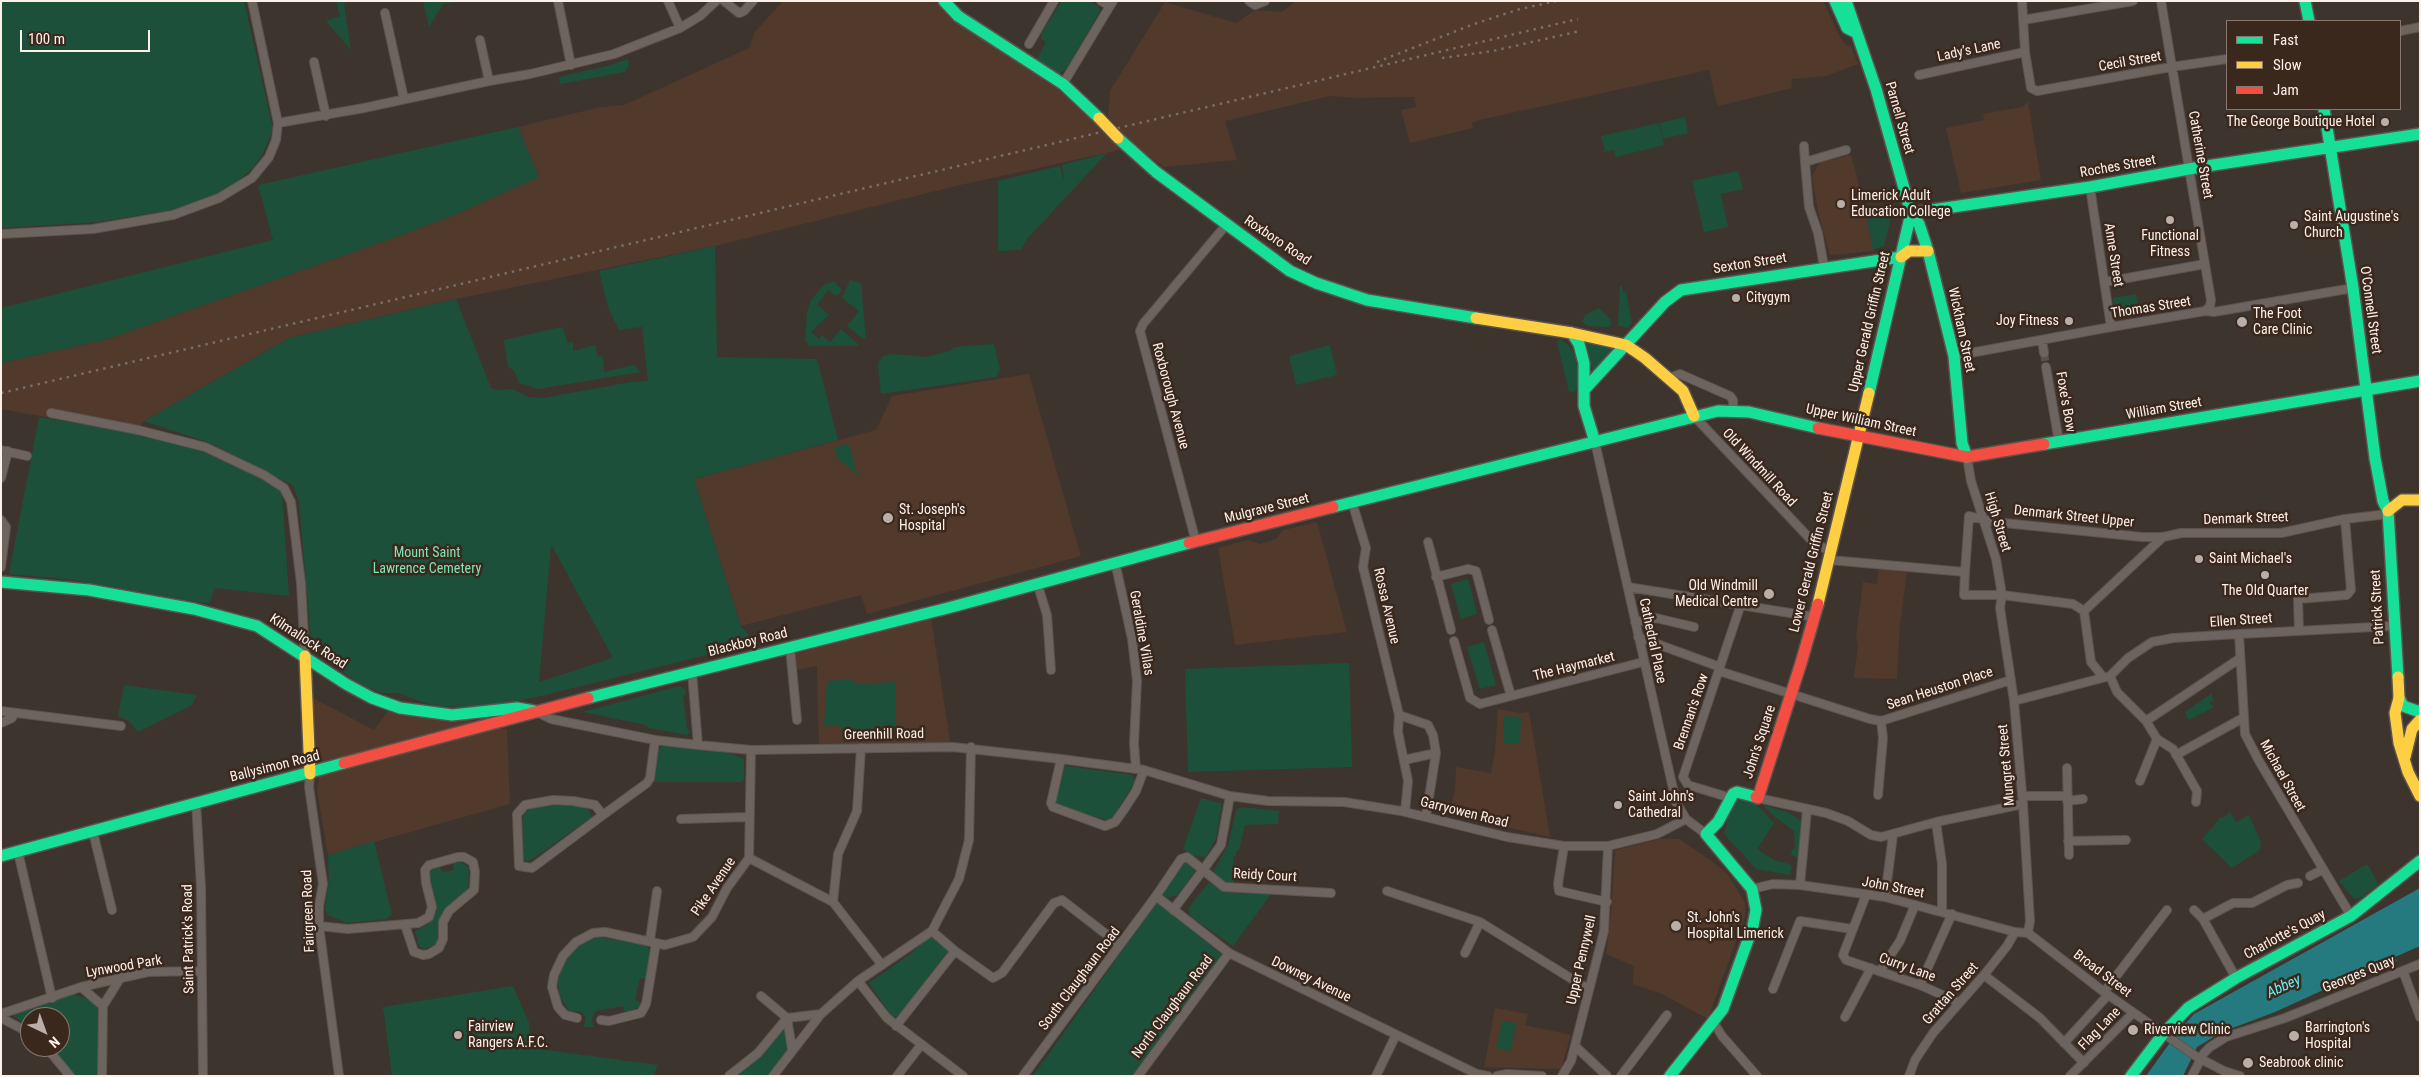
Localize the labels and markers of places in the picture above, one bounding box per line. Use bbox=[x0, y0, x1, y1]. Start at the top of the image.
place label: The George Boutique Hotel bbox=[2227, 114, 2375, 130]
marker: The George Boutique Hotel bbox=[2379, 116, 2391, 128]
place label: Limerick Adult Education College bbox=[1851, 188, 1951, 220]
marker: Limerick Adult Education College bbox=[1835, 198, 1847, 210]
place label: Saint Augustine's Church bbox=[2304, 209, 2399, 242]
marker: Functional Fitness bbox=[2164, 214, 2176, 226]
marker: Saint Augustine's Church bbox=[2288, 219, 2300, 231]
place label: Functional Fitness bbox=[2141, 228, 2199, 260]
place label: Citygym bbox=[1746, 290, 1790, 306]
marker: Citygym bbox=[1730, 292, 1742, 304]
place label: The Foot Care Clinic bbox=[2253, 306, 2312, 338]
place label: Joy Fitness bbox=[1996, 313, 2059, 329]
marker: Joy Fitness bbox=[2063, 315, 2075, 327]
marker: The Foot Care Clinic bbox=[2235, 315, 2249, 329]
place label: St. Joseph's Hospital bbox=[899, 502, 965, 534]
marker: St. Joseph's Hospital bbox=[881, 511, 895, 525]
place label: Saint Michael's bbox=[2209, 551, 2292, 567]
marker: Saint Michael's bbox=[2193, 553, 2205, 565]
marker: The Old Quarter bbox=[2259, 569, 2271, 581]
place label: Old Windmill Medical Centre bbox=[1675, 578, 1758, 610]
place label: The Old Quarter bbox=[2221, 583, 2309, 599]
marker: Old Windmill Medical Centre bbox=[1762, 587, 1776, 601]
place label: Saint John's Cathedral bbox=[1628, 789, 1694, 822]
marker: Saint John's Cathedral bbox=[1612, 799, 1624, 811]
place label: St. John's Hospital Limerick bbox=[1687, 910, 1784, 942]
marker: St. John's Hospital Limerick bbox=[1669, 919, 1683, 933]
place label: Fairview Rangers A.F.C. bbox=[468, 1019, 548, 1052]
place label: Barrington's Hospital bbox=[2305, 1020, 2370, 1052]
place label: Riverview Clinic bbox=[2144, 1022, 2230, 1038]
marker: Riverview Clinic bbox=[2126, 1023, 2140, 1037]
marker: Fairview Rangers A.F.C. bbox=[452, 1029, 464, 1041]
marker: Barrington's Hospital bbox=[2287, 1029, 2301, 1043]
place label: Seabrook clinic bbox=[2259, 1055, 2343, 1071]
marker: Seabrook clinic bbox=[2241, 1056, 2255, 1070]

